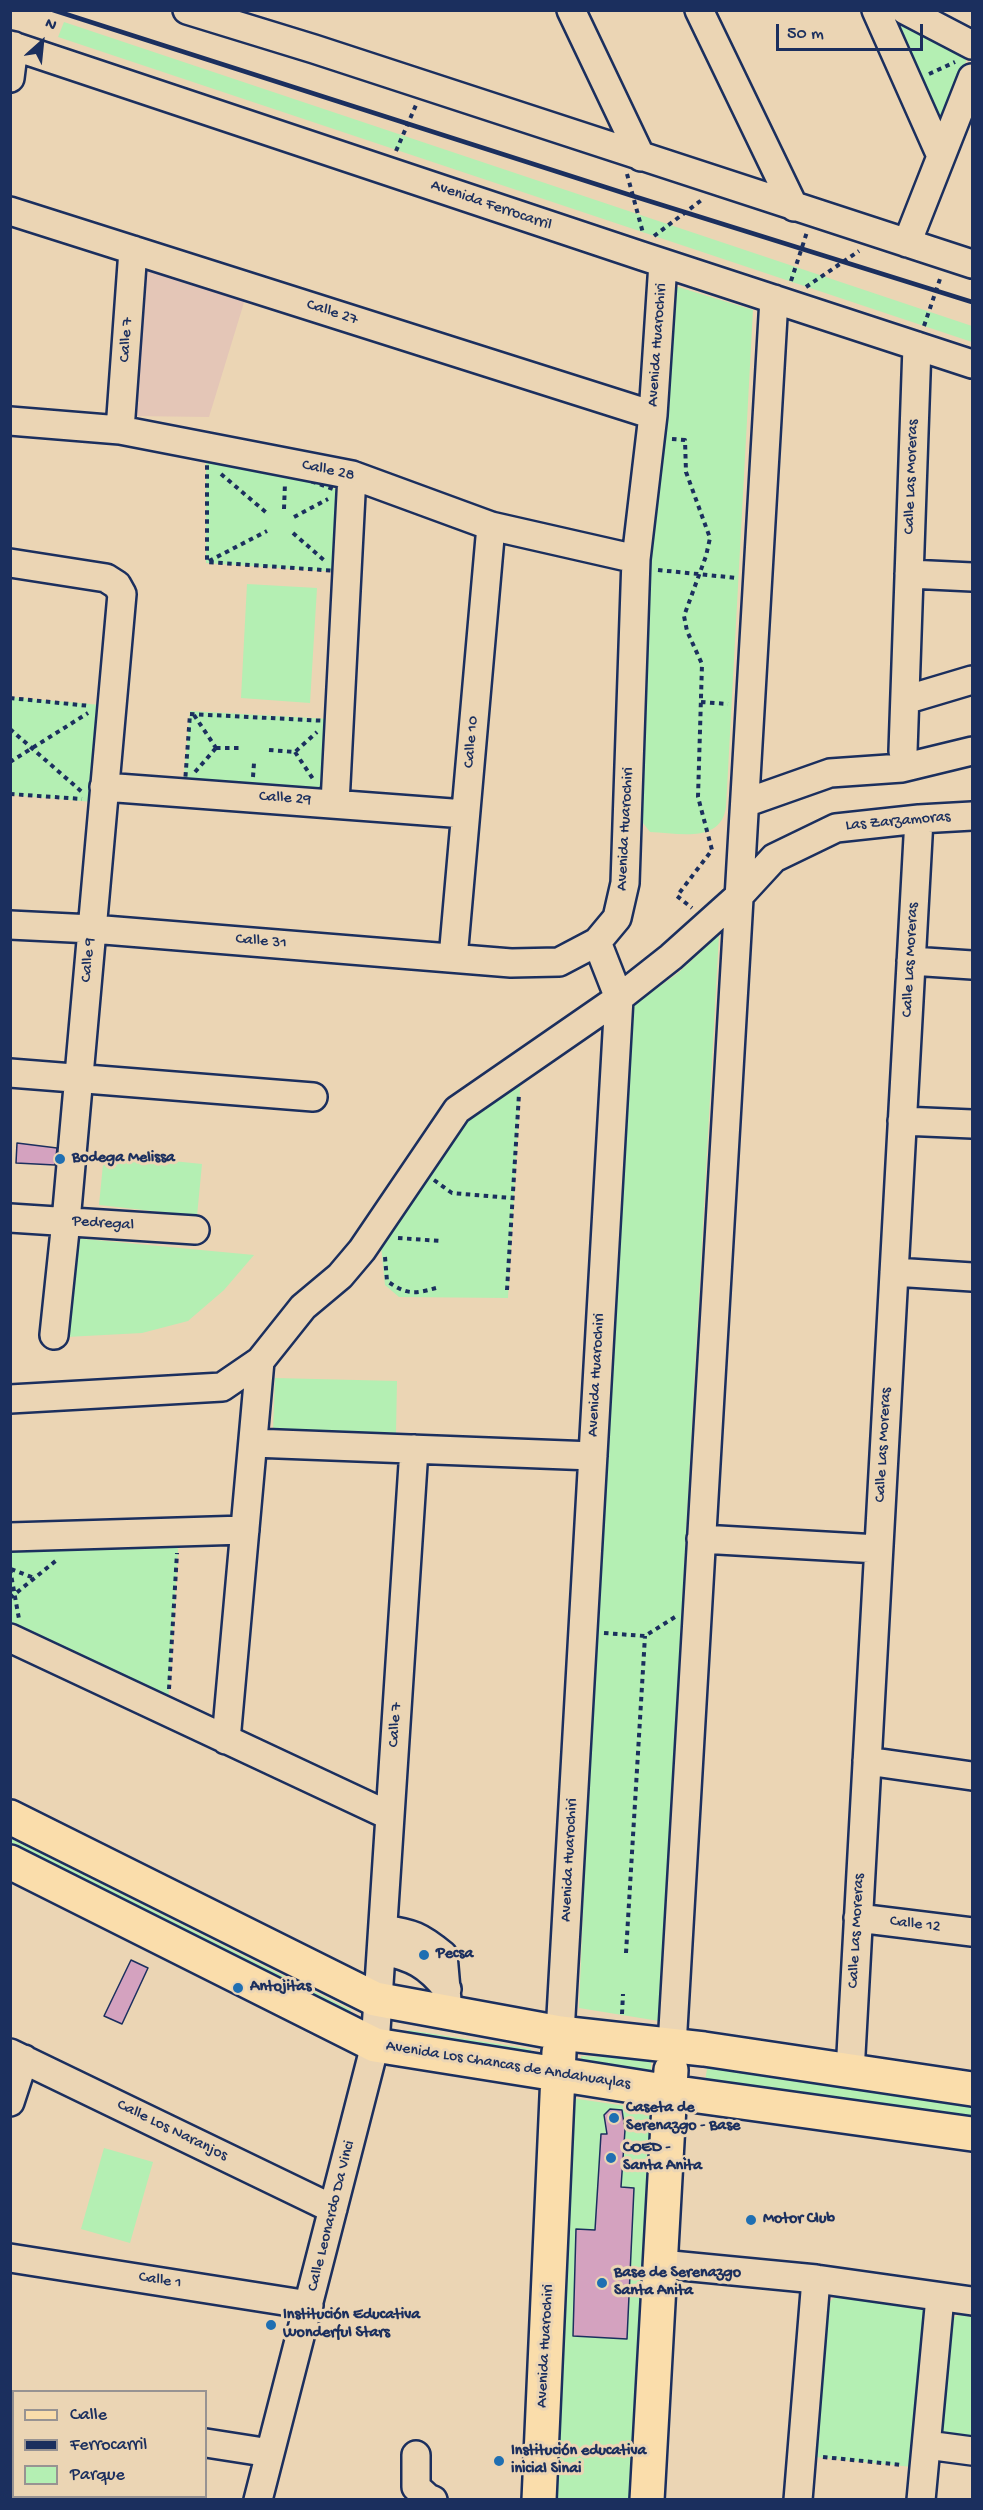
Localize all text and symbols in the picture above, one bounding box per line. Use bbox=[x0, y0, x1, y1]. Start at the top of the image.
north arrow bbox=[12, 12, 72, 72]
scale bar bbox=[779, 12, 926, 50]
text: N bbox=[41, 15, 59, 36]
text: 50 m bbox=[787, 24, 824, 45]
street label: Avenida Ferrocarril bbox=[428, 176, 554, 236]
street label: Avenida Huarochiri bbox=[644, 282, 672, 408]
street label: Calle 27 bbox=[304, 296, 360, 330]
street label: Calle 7 bbox=[116, 317, 138, 363]
street label: Calle Las Moreras bbox=[900, 419, 924, 535]
street label: Calle 28 bbox=[300, 456, 356, 486]
street label: Calle 10 bbox=[460, 715, 484, 769]
street label: Avenida Huarochiri bbox=[613, 767, 639, 891]
street label: Calle 29 bbox=[258, 788, 312, 810]
street label: Las Zarzamoras bbox=[845, 808, 951, 836]
street label: Calle Las Moreras bbox=[898, 902, 924, 1018]
street label: Calle 31 bbox=[235, 930, 287, 954]
street label: Calle 9 bbox=[77, 937, 101, 983]
place label: Bodega Melissa bbox=[72, 1149, 175, 1169]
marker: Bodega Melissa bbox=[53, 1152, 67, 1166]
street label: Pedregal bbox=[71, 1212, 135, 1236]
street label: Avenida Huarochiri bbox=[584, 1313, 610, 1437]
street label: Calle Las Moreras bbox=[871, 1387, 897, 1503]
street label: Calle 7 bbox=[385, 1702, 407, 1748]
street label: Avenida Huarochiri bbox=[557, 1798, 583, 1922]
street label: Calle Las Moreras bbox=[844, 1873, 870, 1989]
street label: Calle 12 bbox=[889, 1912, 941, 1938]
place label: Pecsa bbox=[436, 1945, 473, 1965]
marker: Pecsa bbox=[417, 1948, 431, 1962]
place label: Antojitas bbox=[250, 1978, 311, 1998]
marker: Antojitas bbox=[231, 1981, 245, 1995]
street label: Avenida Los Chancas de Andahuaylas bbox=[384, 2037, 632, 2095]
street label: Calle Los Naranjos bbox=[113, 2096, 231, 2166]
place label: Caseta de Serenazgo - Base bbox=[626, 2099, 740, 2137]
marker: Caseta de Serenazgo - Base bbox=[607, 2111, 621, 2125]
street label: Calle Leonardo Da Vinci bbox=[304, 2139, 360, 2293]
place label: COED - Santa Anita bbox=[623, 2139, 702, 2177]
marker: COED - Santa Anita bbox=[604, 2151, 618, 2165]
place label: Motor Club bbox=[763, 2210, 835, 2230]
marker: Motor Club bbox=[744, 2213, 758, 2227]
place label: Base de Serenazgo Santa Anita bbox=[614, 2264, 741, 2302]
street label: Calle 1 bbox=[137, 2268, 183, 2294]
marker: Base de Serenazgo Santa Anita bbox=[595, 2276, 609, 2290]
street label: Avenida Huarochiri bbox=[533, 2284, 559, 2408]
place label: Institución Educativa Wonderful Stars bbox=[283, 2306, 420, 2344]
marker: Institución Educativa Wonderful Stars bbox=[264, 2318, 278, 2332]
legend bbox=[12, 2390, 207, 2498]
text: Calle bbox=[70, 2405, 107, 2426]
text: Ferrocarril bbox=[70, 2435, 147, 2456]
place label: Institución educativa inicial Sinai bbox=[511, 2442, 646, 2480]
marker: Institución educativa inicial Sinai bbox=[492, 2454, 506, 2468]
text: Parque bbox=[70, 2465, 125, 2486]

